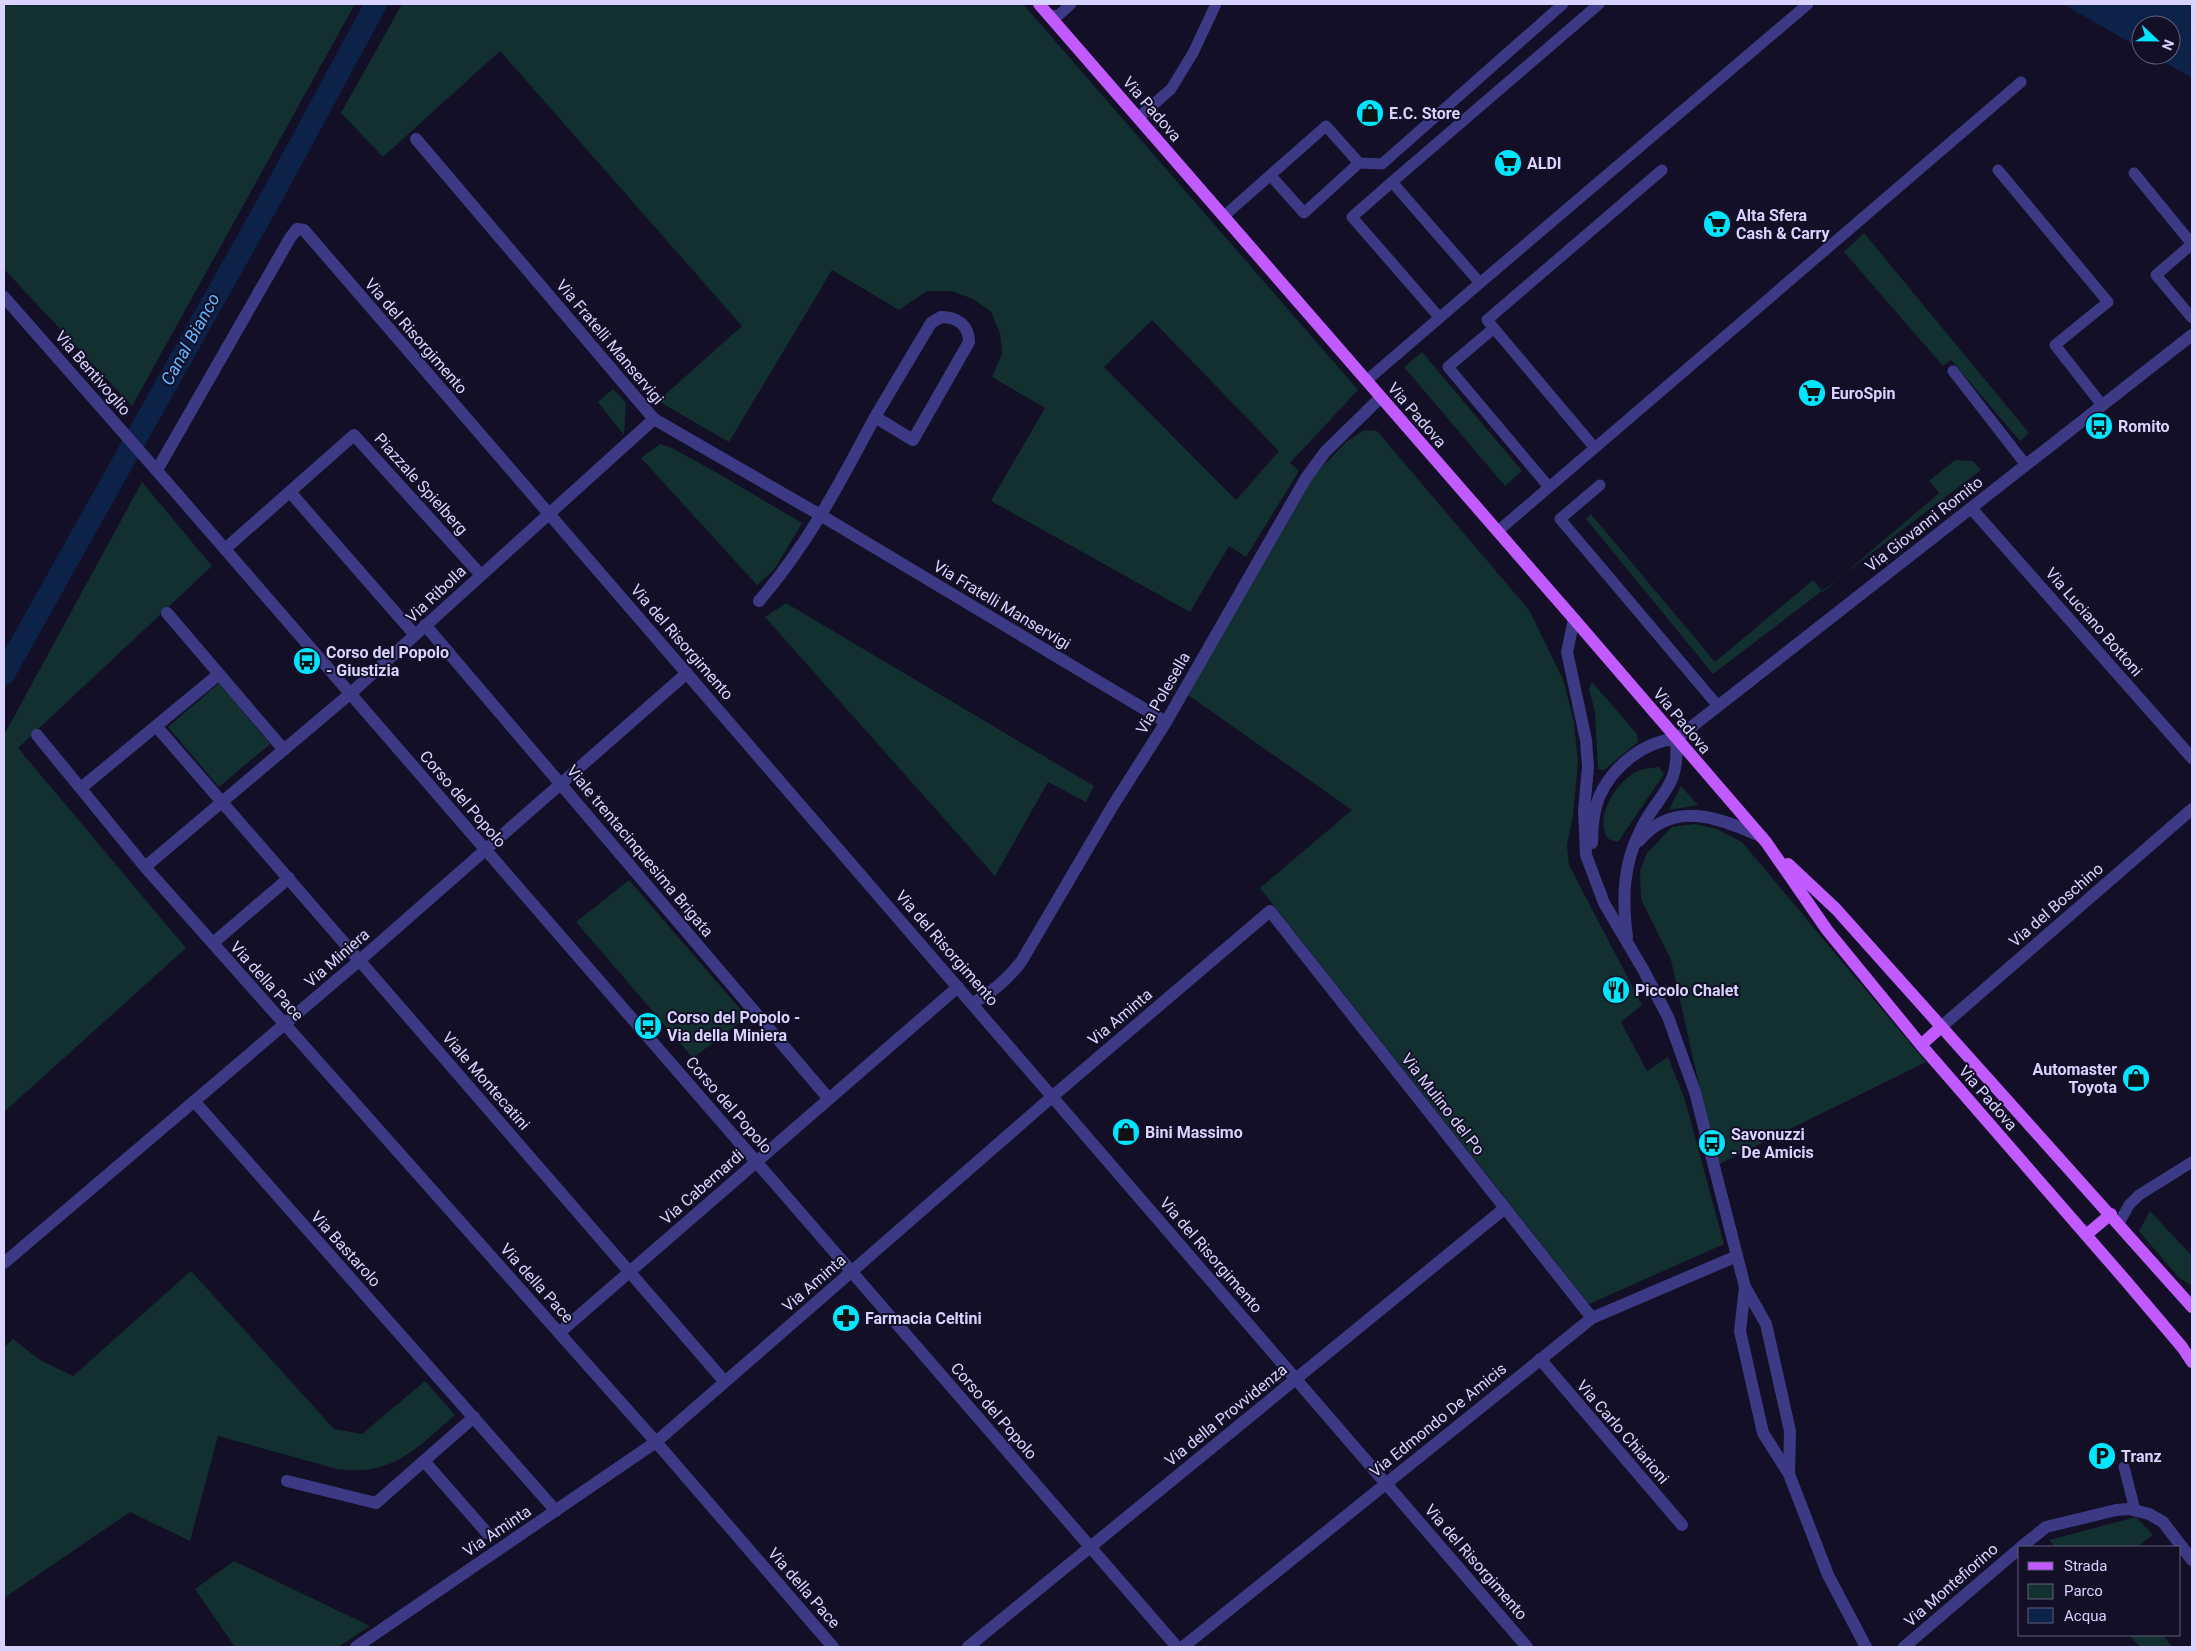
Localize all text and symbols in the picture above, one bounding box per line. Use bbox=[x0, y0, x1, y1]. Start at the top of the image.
north arrow bbox=[2131, 15, 2181, 65]
text: N bbox=[2159, 37, 2177, 52]
street label: Via Padova bbox=[1119, 73, 1185, 145]
shop icon: E.C. Store bbox=[1355, 98, 1385, 128]
place label: E.C. Store bbox=[1389, 104, 1461, 123]
supermarket icon: ALDI bbox=[1493, 148, 1523, 178]
place label: ALDI bbox=[1527, 154, 1561, 173]
place label: Alta Sfera Cash & Carry bbox=[1736, 206, 1831, 243]
supermarket icon: Alta Sfera Cash & Carry bbox=[1702, 209, 1732, 239]
street label: Via del Risorgimento bbox=[361, 274, 471, 398]
street label: Via Fratelli Manservigi bbox=[552, 276, 668, 408]
water label: Canal Bianco bbox=[156, 289, 224, 389]
street label: Via Bentivoglio bbox=[51, 327, 135, 419]
supermarket icon: EuroSpin bbox=[1797, 378, 1827, 408]
street label: Via Padova bbox=[1384, 379, 1450, 451]
place label: EuroSpin bbox=[1831, 384, 1896, 403]
bus stop icon: Romito bbox=[2084, 411, 2114, 441]
place label: Romito bbox=[2118, 417, 2170, 436]
street label: Piazzale Spielberg bbox=[370, 429, 472, 539]
street label: Via Giovanni Romito bbox=[1862, 472, 1986, 576]
street label: Via Fratelli Manservigi bbox=[930, 556, 1074, 654]
street label: Via Ribolla bbox=[402, 561, 470, 627]
street label: Via Luciano Bottoni bbox=[2042, 564, 2146, 680]
street label: Via del Risorgimento bbox=[627, 580, 737, 704]
place label: Corso del Popolo - Giustizia bbox=[326, 643, 449, 680]
bus stop icon: Corso del Popolo - Giustizia bbox=[292, 646, 322, 676]
street label: Via Polesella bbox=[1132, 649, 1194, 737]
street label: Via Padova bbox=[1649, 684, 1715, 758]
street label: Corso del Popolo bbox=[416, 747, 510, 851]
street label: Viale trentacinquesima Brigata bbox=[563, 761, 717, 941]
street label: Via del Boschino bbox=[2005, 859, 2107, 951]
street label: Via del Risorgimento bbox=[892, 886, 1002, 1010]
street label: Via Miniera bbox=[301, 925, 373, 991]
street label: Via della Pace bbox=[226, 937, 308, 1025]
restaurant icon: Piccolo Chalet bbox=[1601, 975, 1631, 1005]
place label: Piccolo Chalet bbox=[1635, 981, 1739, 1000]
street label: Via Aminta bbox=[1084, 985, 1156, 1049]
place label: Corso del Popolo - Via della Miniera bbox=[667, 1008, 800, 1045]
bus stop icon: Corso del Popolo - Via della Miniera bbox=[633, 1011, 663, 1041]
street label: Viale Montecatini bbox=[438, 1028, 534, 1134]
street label: Via Mulino del Po bbox=[1397, 1049, 1489, 1159]
street label: Corso del Popolo bbox=[682, 1053, 776, 1157]
place label: Automaster Toyota bbox=[2033, 1060, 2117, 1097]
street label: Via Padova bbox=[1955, 1062, 2021, 1134]
shop icon: Automaster Toyota bbox=[2121, 1063, 2151, 1093]
shop icon: Bini Massimo bbox=[1111, 1117, 1141, 1147]
place label: Bini Massimo bbox=[1145, 1123, 1243, 1142]
place label: Savonuzzi - De Amicis bbox=[1731, 1125, 1814, 1162]
bus stop icon: Savonuzzi - De Amicis bbox=[1697, 1128, 1727, 1158]
street label: Via Cabernardi bbox=[656, 1146, 748, 1228]
street label: Via del Risorgimento bbox=[1156, 1193, 1266, 1317]
street label: Via Bastarolo bbox=[307, 1207, 385, 1291]
street label: Via della Pace bbox=[496, 1239, 578, 1327]
street label: Via Aminta bbox=[778, 1250, 850, 1316]
pharmacy icon: Farmacia Celtini bbox=[831, 1303, 861, 1333]
place label: Farmacia Celtini bbox=[865, 1309, 982, 1328]
street label: Corso del Popolo bbox=[947, 1359, 1041, 1463]
street label: Via Edmondo De Amicis bbox=[1366, 1359, 1510, 1481]
street label: Via della Provvidenza bbox=[1161, 1360, 1291, 1470]
street label: Via Carlo Chiarioni bbox=[1573, 1376, 1673, 1488]
parking icon: Tranz bbox=[2087, 1441, 2117, 1471]
place label: Tranz bbox=[2121, 1447, 2162, 1466]
street label: Via del Risorgimento bbox=[1421, 1500, 1531, 1624]
street label: Via Aminta bbox=[459, 1501, 535, 1561]
street label: Via Montefiorino bbox=[1900, 1539, 2002, 1631]
street label: Via della Pace bbox=[764, 1544, 844, 1632]
legend bbox=[2018, 1546, 2181, 1636]
text: Strada bbox=[2064, 1557, 2107, 1575]
text: Parco bbox=[2064, 1582, 2103, 1600]
text: Acqua bbox=[2064, 1607, 2107, 1625]

